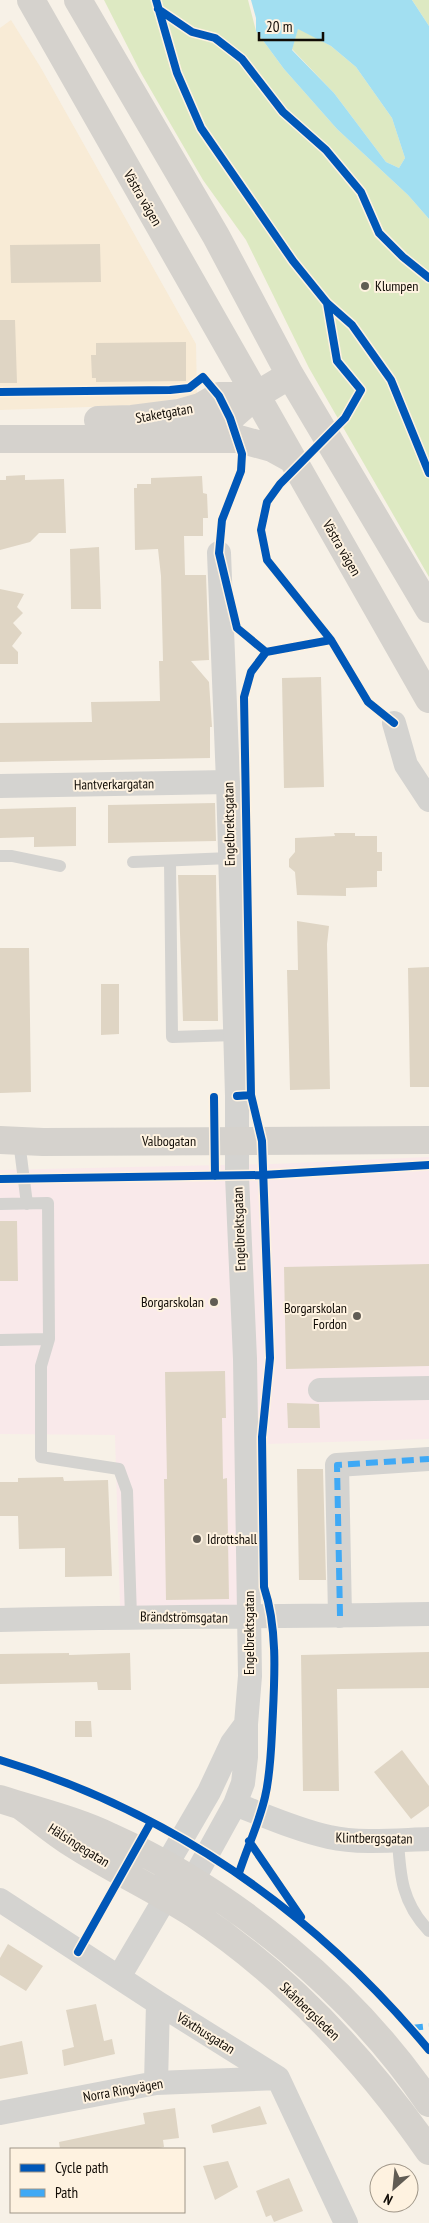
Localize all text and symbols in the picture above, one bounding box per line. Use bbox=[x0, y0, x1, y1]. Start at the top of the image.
scale bar bbox=[259, 10, 323, 42]
text: 20 m bbox=[266, 17, 292, 36]
street label: Västra vägen bbox=[119, 166, 166, 229]
place label: Klumpen bbox=[375, 277, 418, 295]
marker: Klumpen bbox=[359, 280, 371, 292]
street label: Staketgatan bbox=[134, 399, 194, 427]
street label: Västra vägen bbox=[318, 516, 365, 579]
street label: Hantverkargatan bbox=[74, 774, 154, 794]
street label: Engelbrektsgatan bbox=[219, 782, 239, 866]
street label: Valbogatan bbox=[141, 1132, 196, 1150]
street label: Engelbrektsgatan bbox=[229, 1187, 249, 1271]
place label: Borgarskolan bbox=[141, 1293, 204, 1311]
marker: Borgarskolan bbox=[208, 1296, 220, 1308]
place label: Borgarskolan Fordon bbox=[284, 1299, 347, 1333]
marker: Borgarskolan Fordon bbox=[351, 1310, 363, 1322]
place label: Idrottshall bbox=[207, 1530, 258, 1548]
marker: Idrottshall bbox=[191, 1533, 203, 1545]
street label: Engelbrektsgatan bbox=[240, 1591, 258, 1675]
street label: Brändströmsgatan bbox=[140, 1607, 228, 1627]
street label: Hälsingegatan bbox=[45, 1819, 113, 1871]
street label: Klintbergsgatan bbox=[335, 1828, 413, 1848]
street label: Skånbergsleden bbox=[276, 1978, 344, 2044]
street label: Växthusgatan bbox=[173, 2008, 239, 2058]
street label: Norra Ringvägen bbox=[82, 2074, 164, 2106]
legend bbox=[10, 2148, 185, 2213]
text: Cycle path bbox=[55, 2158, 108, 2177]
north arrow bbox=[369, 2163, 419, 2213]
text: Path bbox=[55, 2183, 78, 2202]
text: N bbox=[381, 2190, 396, 2209]

